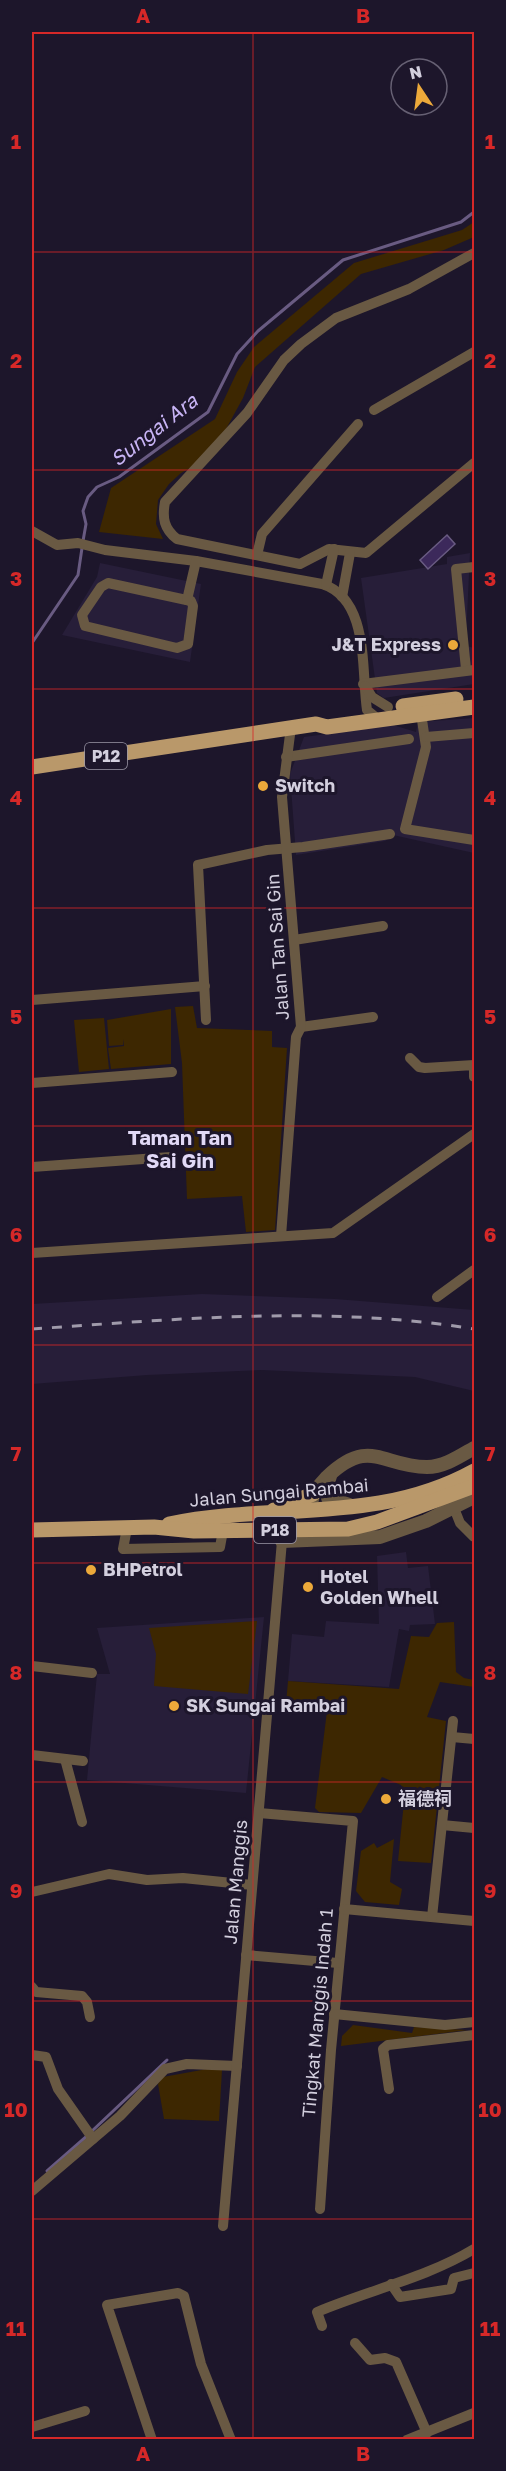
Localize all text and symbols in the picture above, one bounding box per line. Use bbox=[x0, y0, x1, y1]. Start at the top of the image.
text: A bbox=[136, 3, 150, 27]
text: B bbox=[356, 3, 370, 27]
north arrow bbox=[389, 57, 449, 117]
text: N bbox=[407, 61, 424, 83]
text: 1 bbox=[11, 129, 21, 153]
text: 1 bbox=[485, 129, 495, 153]
text: 2 bbox=[10, 348, 22, 372]
text: 2 bbox=[484, 348, 496, 372]
water label: Sungai Ara bbox=[105, 387, 203, 471]
text: 3 bbox=[10, 566, 22, 590]
text: 3 bbox=[484, 566, 496, 590]
place label: J&T Express bbox=[331, 633, 441, 655]
marker: J&T Express bbox=[446, 638, 460, 652]
road number: P12 bbox=[85, 743, 127, 769]
place label: Switch bbox=[275, 774, 335, 796]
marker: Switch bbox=[256, 779, 270, 793]
text: 4 bbox=[10, 785, 22, 809]
text: 4 bbox=[484, 785, 496, 809]
street label: Jalan Tan Sai Gin bbox=[261, 873, 293, 1021]
text: 5 bbox=[10, 1004, 22, 1028]
text: 5 bbox=[484, 1004, 496, 1028]
district label: Taman Tan Sai Gin bbox=[128, 1125, 232, 1172]
text: 6 bbox=[10, 1222, 22, 1246]
text: 6 bbox=[484, 1222, 496, 1246]
text: 7 bbox=[11, 1441, 22, 1465]
text: 7 bbox=[485, 1441, 496, 1465]
street label: Jalan Sungai Rambai bbox=[188, 1473, 369, 1511]
road number: P18 bbox=[254, 1517, 296, 1543]
place label: BHPetrol bbox=[103, 1558, 183, 1580]
marker: BHPetrol bbox=[84, 1563, 98, 1577]
place label: Hotel Golden Whell bbox=[320, 1565, 439, 1608]
marker: Hotel Golden Whell bbox=[301, 1580, 315, 1594]
text: 8 bbox=[10, 1660, 22, 1684]
text: 8 bbox=[484, 1660, 496, 1684]
place label: SK Sungai Rambai bbox=[186, 1694, 345, 1716]
marker: SK Sungai Rambai bbox=[167, 1699, 181, 1713]
place label: 福德祠 bbox=[398, 1787, 452, 1809]
marker: 福德祠 bbox=[379, 1792, 393, 1806]
street label: Jalan Manggis bbox=[219, 1819, 251, 1945]
text: 9 bbox=[10, 1878, 22, 1902]
text: 9 bbox=[484, 1878, 496, 1902]
street label: Tingkat Manggis Indah 1 bbox=[297, 1907, 337, 2118]
text: 10 bbox=[4, 2097, 28, 2121]
text: 10 bbox=[478, 2097, 502, 2121]
text: 11 bbox=[6, 2316, 26, 2340]
text: 11 bbox=[480, 2316, 500, 2340]
text: A bbox=[136, 2441, 150, 2465]
text: B bbox=[356, 2441, 370, 2465]

